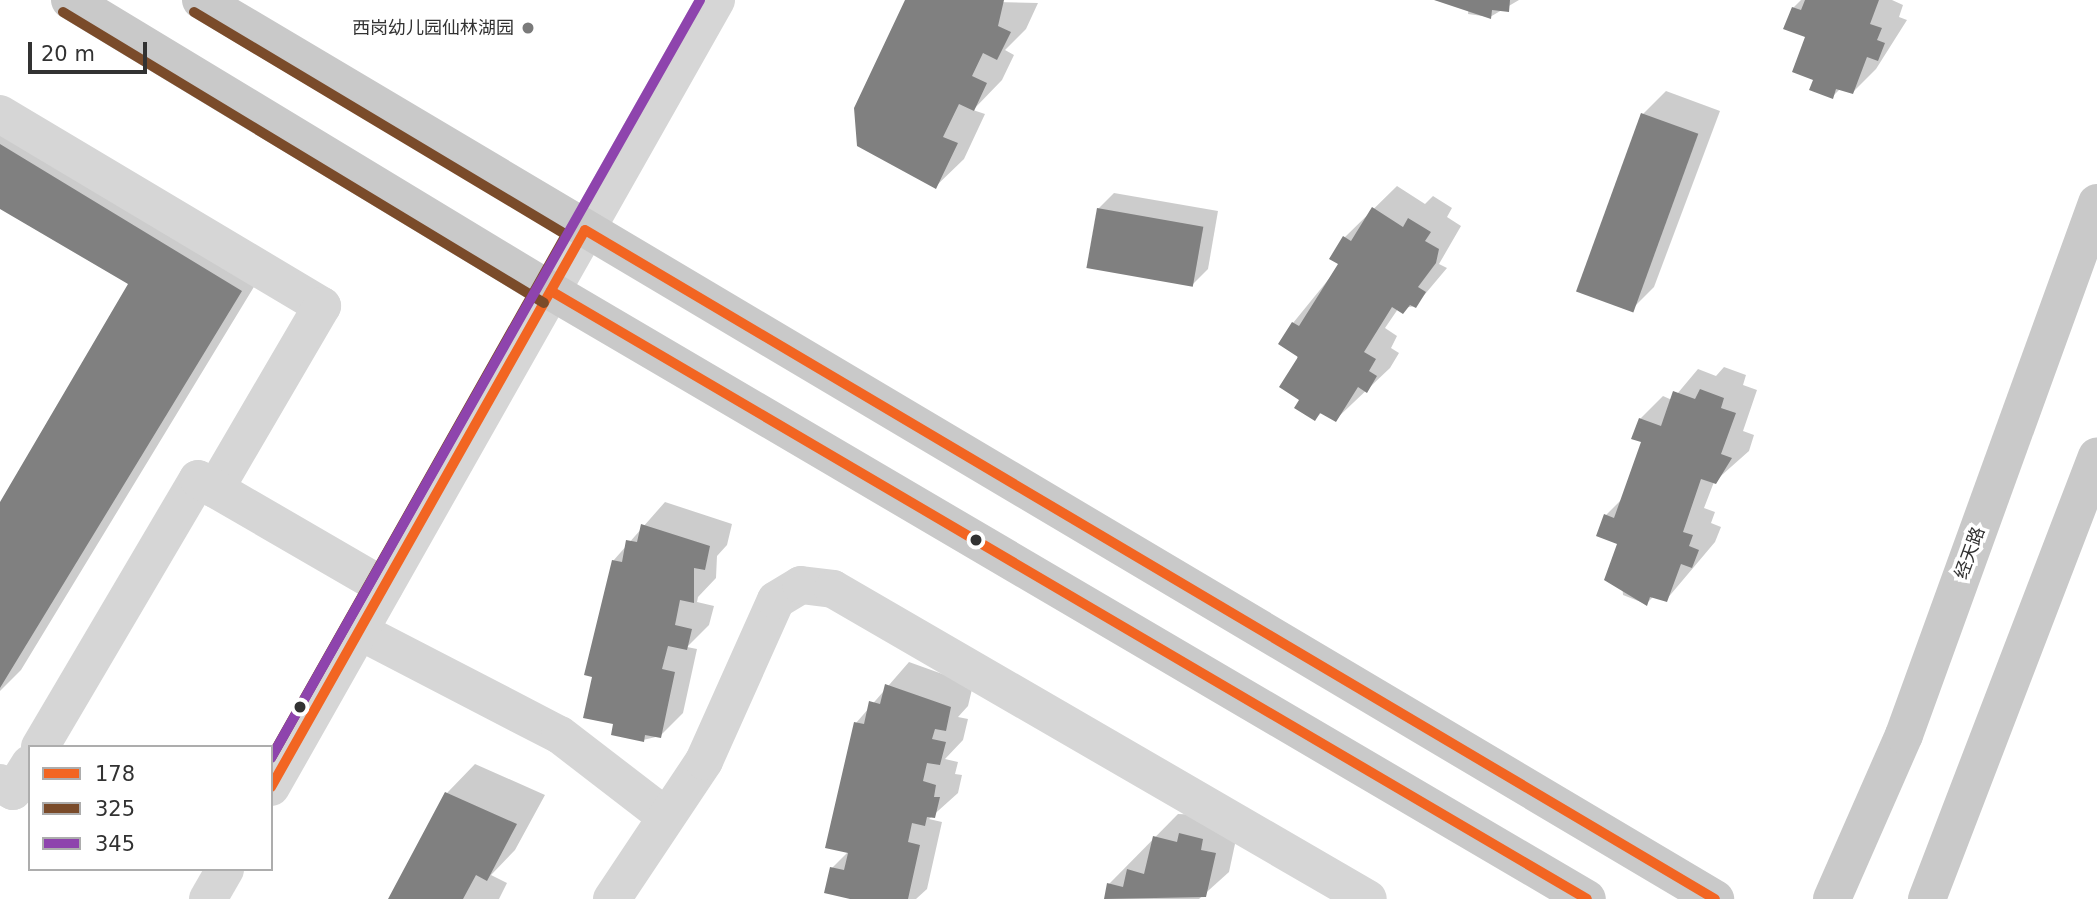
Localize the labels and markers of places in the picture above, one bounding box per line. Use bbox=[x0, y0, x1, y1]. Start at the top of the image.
place label: 西岗幼儿园仙林湖园 bbox=[352, 17, 514, 39]
marker: 西岗幼儿园仙林湖园 bbox=[520, 20, 536, 36]
unlabelled marker bbox=[969, 533, 983, 547]
unlabelled marker bbox=[293, 700, 307, 714]

